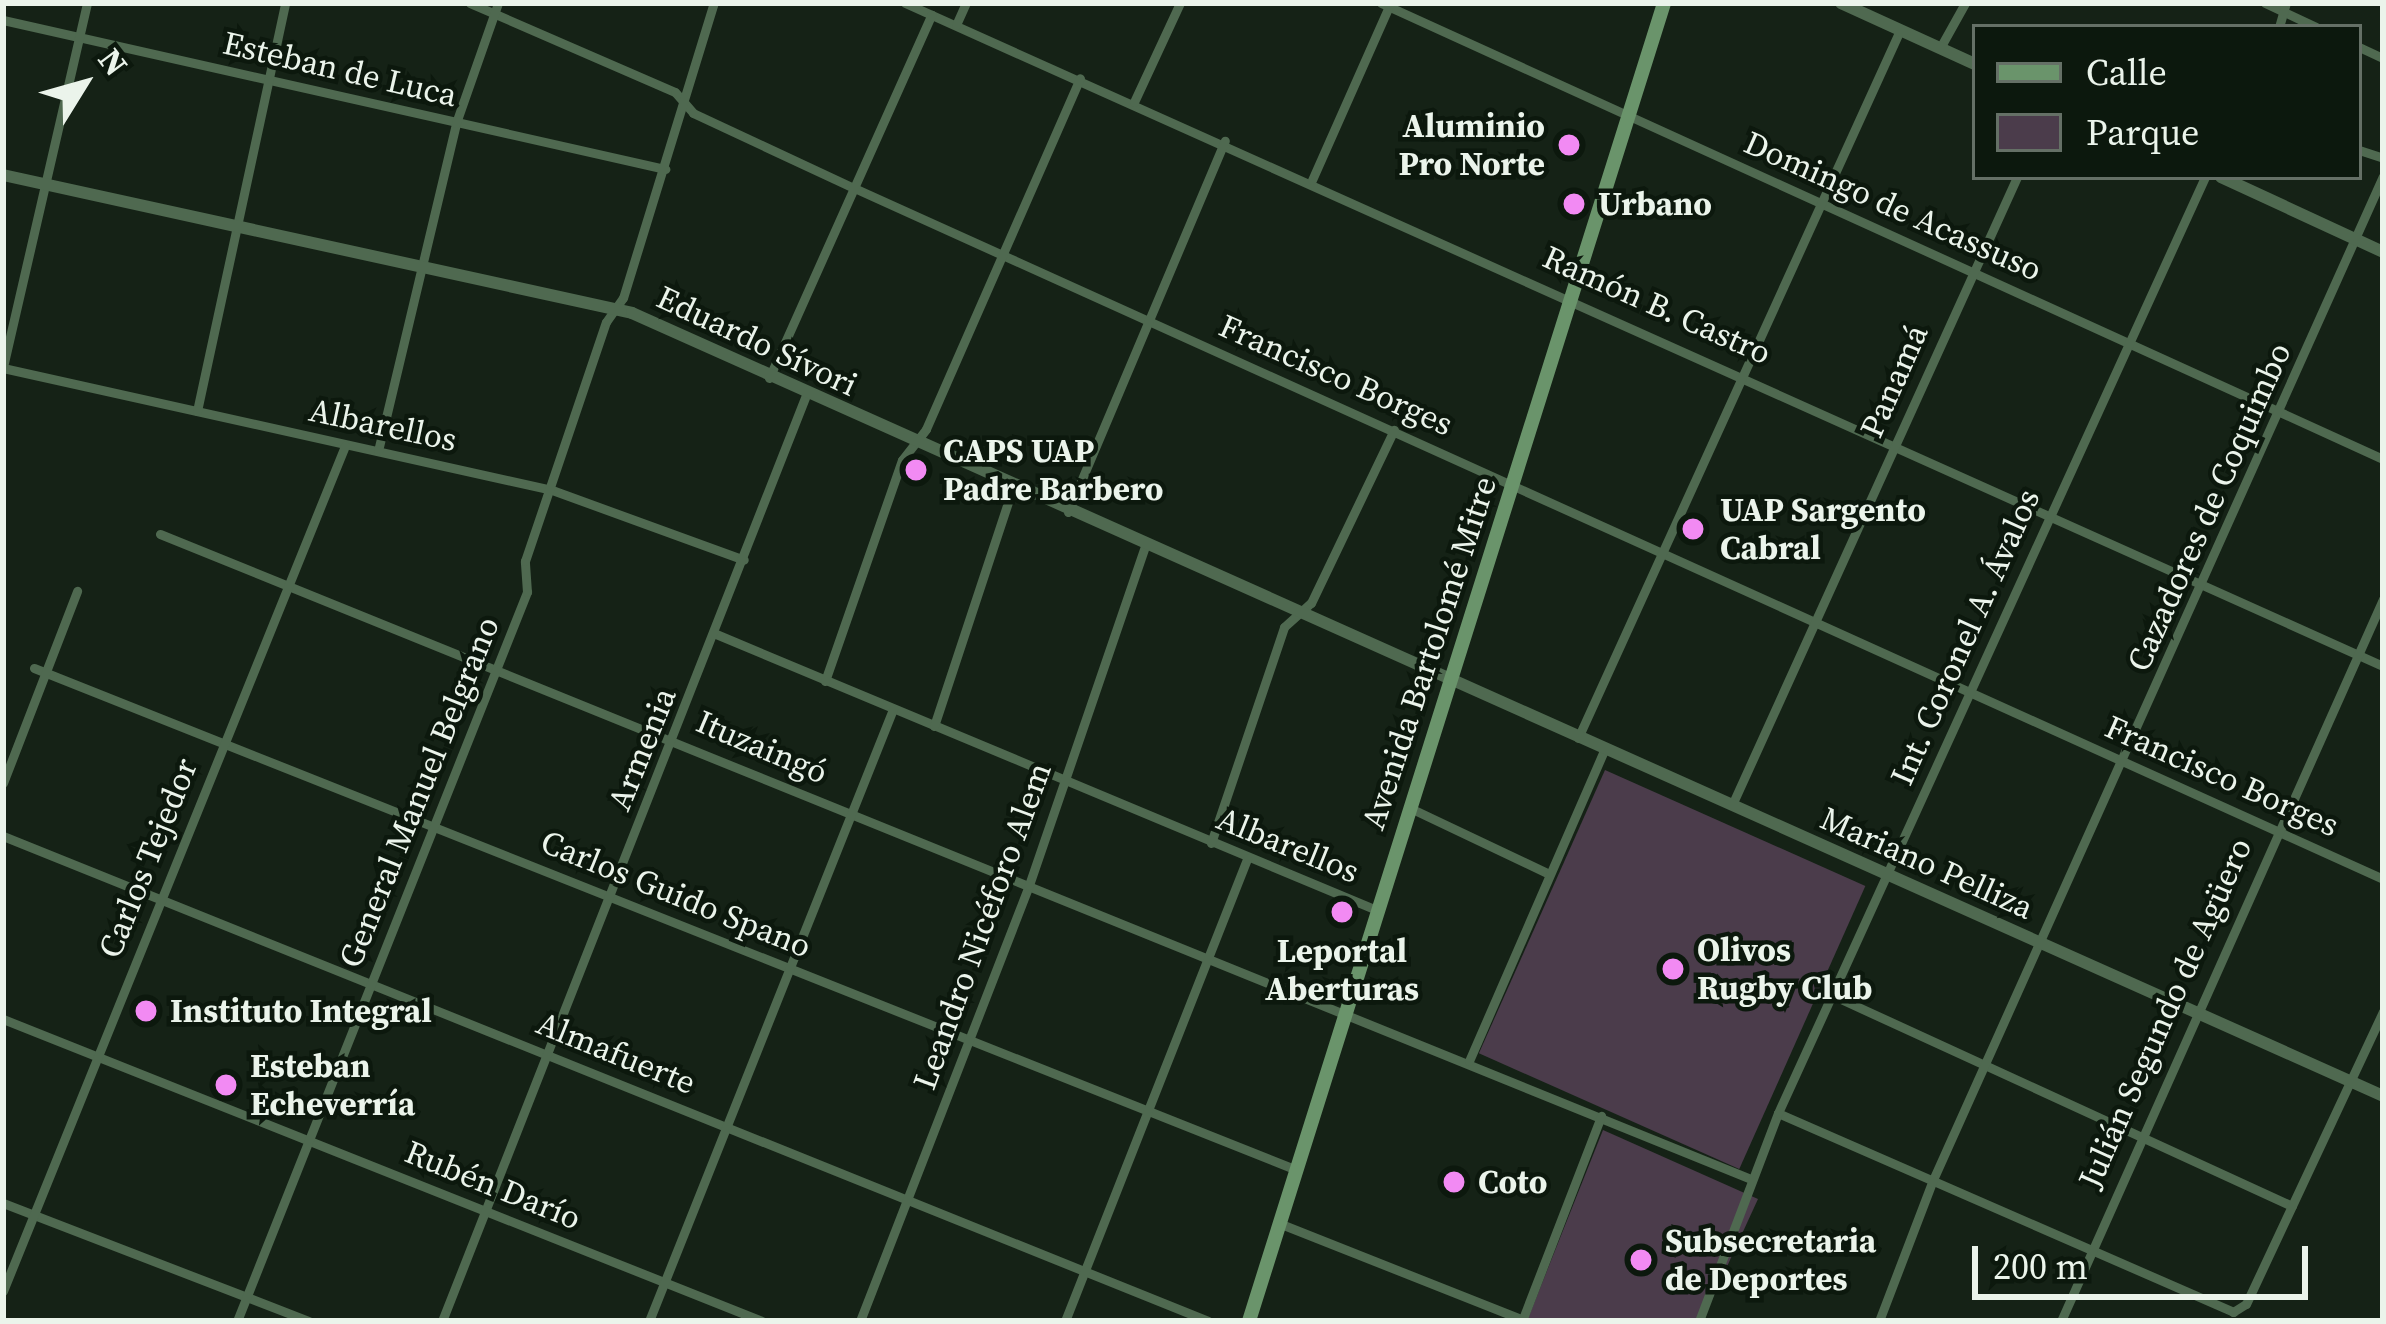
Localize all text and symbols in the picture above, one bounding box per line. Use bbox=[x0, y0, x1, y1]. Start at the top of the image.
street label: Esteban de Luca bbox=[219, 23, 461, 115]
north arrow bbox=[24, 24, 144, 144]
legend bbox=[1972, 24, 2362, 180]
text: N bbox=[88, 39, 138, 85]
text: Calle bbox=[2086, 48, 2167, 97]
place label: Aluminio Pro Norte bbox=[1399, 106, 1545, 184]
text: Parque bbox=[2086, 108, 2199, 157]
street label: Domingo de Acassuso bbox=[1738, 123, 2048, 289]
marker: Aluminio Pro Norte bbox=[1556, 132, 1582, 158]
place label: Urbano bbox=[1598, 184, 1712, 224]
marker: Urbano bbox=[1561, 191, 1587, 217]
street label: Ramón B. Castro bbox=[1537, 237, 1777, 373]
street label: Eduardo Sívori bbox=[651, 277, 863, 405]
street label: Francisco Borges bbox=[1213, 306, 1459, 444]
street label: Panamá bbox=[1852, 318, 1936, 444]
street label: Cazadores de Coquimbo bbox=[2119, 337, 2299, 677]
street label: Albarellos bbox=[306, 390, 460, 460]
place label: CAPS UAP Padre Barbero bbox=[943, 431, 1163, 509]
marker: CAPS UAP Padre Barbero bbox=[900, 454, 932, 486]
street label: Avenida Bartolomé Mitre bbox=[1353, 471, 1505, 835]
street label: Int. Coronel A. Ávalos bbox=[1882, 483, 2048, 791]
place label: UAP Sargento Cabral bbox=[1720, 490, 1926, 568]
marker: UAP Sargento Cabral bbox=[1677, 513, 1709, 545]
street label: General Manuel Belgrano bbox=[330, 611, 508, 973]
street label: Armenia bbox=[599, 682, 685, 816]
street label: Ituzaingó bbox=[691, 702, 833, 792]
street label: Francisco Borges bbox=[2099, 707, 2345, 845]
street label: Carlos Tejedor bbox=[90, 752, 206, 964]
street label: Leandro Nicéforo Alem bbox=[904, 757, 1060, 1095]
street label: Mariano Pelliza bbox=[1815, 798, 2039, 928]
street label: Albarellos bbox=[1211, 799, 1365, 891]
street label: Carlos Guido Spano bbox=[535, 822, 817, 966]
street label: Julián Segundo de Agüero bbox=[2070, 832, 2260, 1194]
marker: Leportal Aberturas bbox=[1329, 899, 1355, 925]
place label: Olivos Rugby Club bbox=[1697, 930, 1872, 1008]
place label: Leportal Aberturas bbox=[1265, 931, 1419, 1009]
marker: Olivos Rugby Club bbox=[1660, 956, 1686, 982]
place label: Instituto Integral bbox=[170, 991, 432, 1031]
marker: Instituto Integral bbox=[133, 998, 159, 1024]
street label: Almafuerte bbox=[531, 1003, 701, 1103]
place label: Esteban Echeverría bbox=[250, 1046, 415, 1124]
marker: Esteban Echeverría bbox=[213, 1072, 239, 1098]
street label: Rubén Darío bbox=[399, 1132, 587, 1238]
place label: Coto bbox=[1478, 1162, 1547, 1202]
marker: Coto bbox=[1441, 1169, 1467, 1195]
place label: Subsecretaria de Deportes bbox=[1665, 1221, 1876, 1299]
scale bar bbox=[1978, 1222, 2314, 1296]
text: 200 m bbox=[1993, 1242, 2088, 1291]
marker: Subsecretaria de Deportes bbox=[1628, 1247, 1654, 1273]

